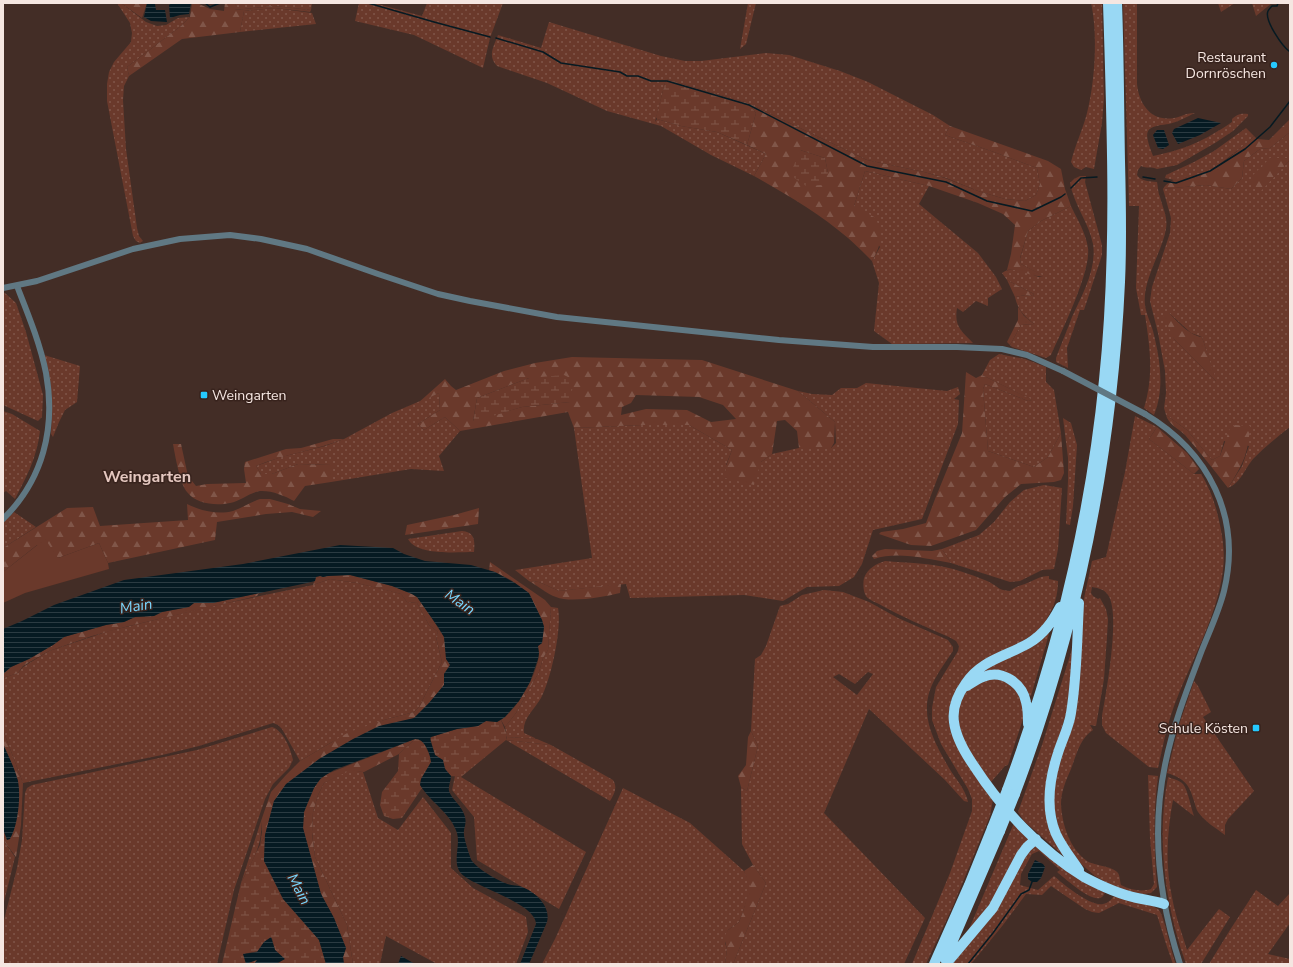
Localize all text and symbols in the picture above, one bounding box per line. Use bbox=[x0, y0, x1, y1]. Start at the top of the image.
place label: Restaurant Dornröschen bbox=[1186, 48, 1266, 83]
marker: Restaurant Dornröschen bbox=[1269, 60, 1279, 70]
place label: Weingarten bbox=[212, 386, 286, 405]
marker: Weingarten bbox=[199, 390, 209, 400]
district label: Weingarten bbox=[103, 466, 191, 488]
water label: Main bbox=[441, 584, 479, 620]
water label: Main bbox=[118, 594, 154, 618]
place label: Schule Kösten bbox=[1159, 719, 1248, 738]
marker: Schule Kösten bbox=[1251, 723, 1261, 733]
water label: Main bbox=[282, 870, 316, 908]

